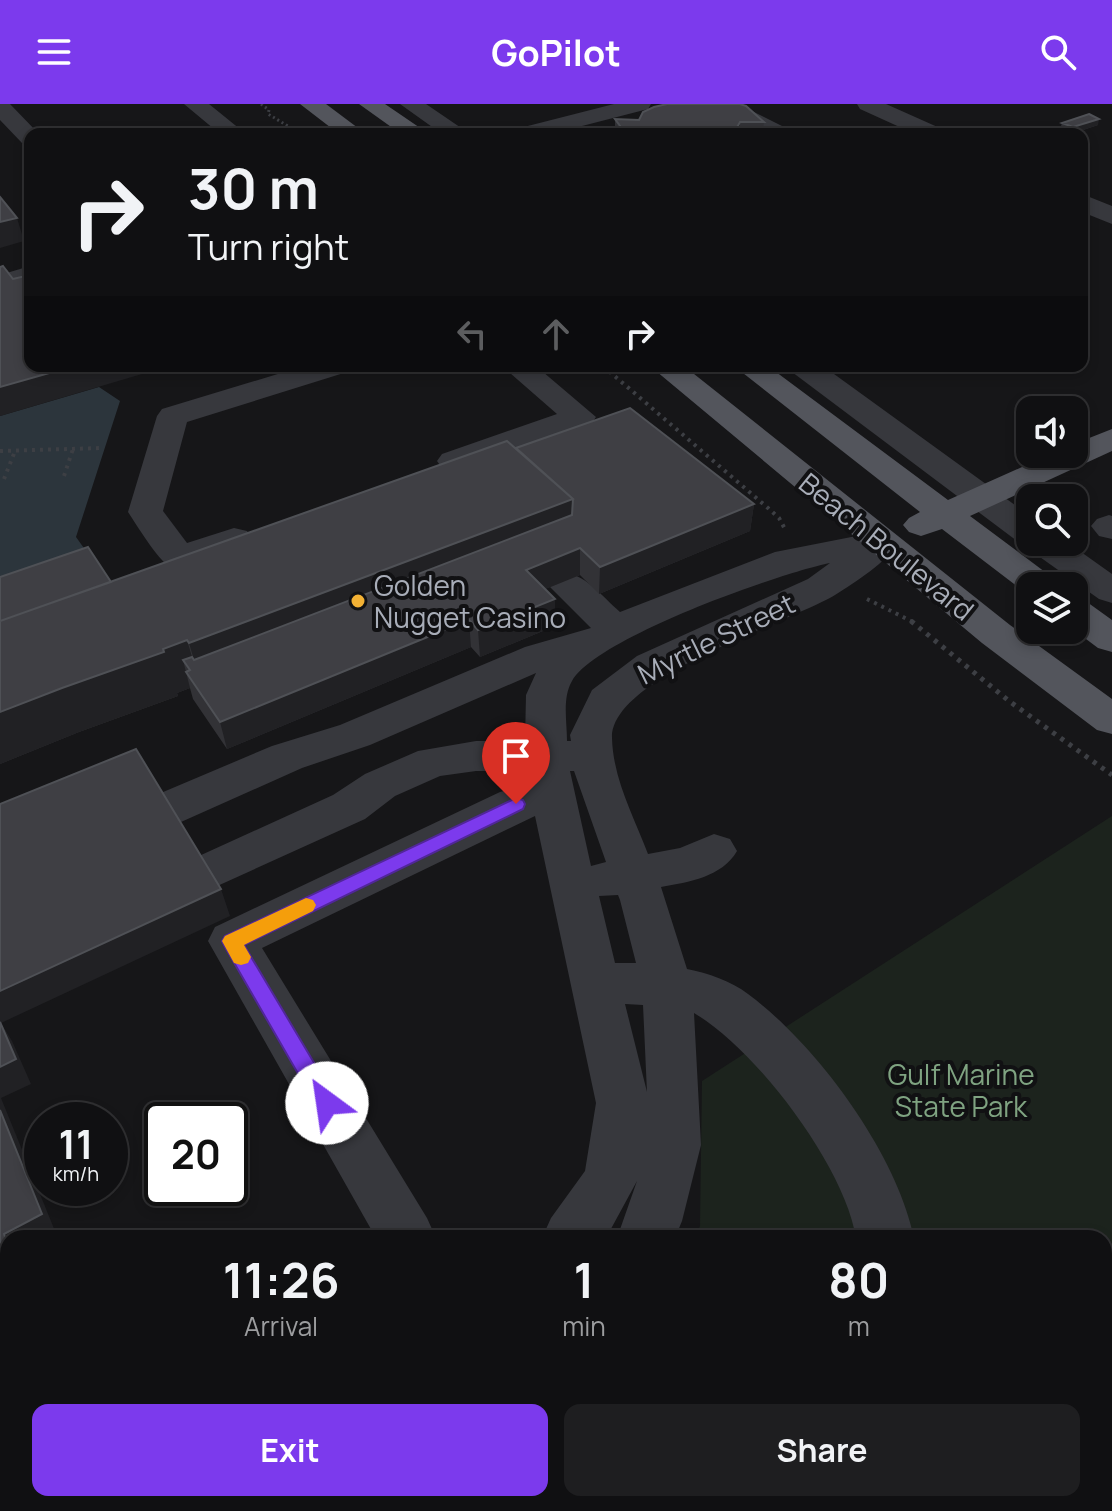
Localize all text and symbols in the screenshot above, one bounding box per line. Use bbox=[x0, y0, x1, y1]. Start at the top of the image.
text: GoPilot bbox=[491, 28, 621, 77]
icon: menu bbox=[32, 30, 76, 74]
icon: search bbox=[1036, 30, 1080, 74]
text: 30 m bbox=[188, 149, 319, 226]
icon: right bbox=[56, 160, 160, 264]
text: Turn right bbox=[188, 222, 349, 271]
icon: left bbox=[450, 312, 494, 356]
icon: ahead bbox=[534, 312, 578, 356]
icon: right bbox=[618, 312, 662, 356]
map controls bbox=[1016, 396, 1088, 644]
button: sound bbox=[1016, 396, 1088, 468]
street label: Beach Boulevard bbox=[792, 464, 982, 628]
button: search bbox=[1016, 484, 1088, 556]
place label: Golden Nugget Casino bbox=[374, 566, 566, 636]
button: layers bbox=[1016, 572, 1088, 644]
street label: Myrtle Street bbox=[631, 584, 801, 692]
marker: Golden Nugget Casino bbox=[349, 592, 367, 610]
pin bbox=[482, 722, 550, 804]
icon: arrive bbox=[494, 734, 538, 778]
park label: Gulf Marine State Park bbox=[887, 1055, 1035, 1125]
position arrow bbox=[285, 1061, 369, 1145]
speed limit sign: 20 bbox=[144, 1102, 248, 1206]
text: 11 bbox=[58, 1116, 94, 1171]
text: km/h bbox=[53, 1160, 99, 1187]
text: 11:26 bbox=[223, 1247, 340, 1312]
text: 1 bbox=[573, 1247, 594, 1312]
text: 80 bbox=[828, 1247, 889, 1312]
text: Arrival bbox=[244, 1308, 318, 1344]
text: min bbox=[562, 1308, 606, 1344]
text: m bbox=[848, 1308, 870, 1344]
button: Exit bbox=[32, 1404, 548, 1496]
button: Share bbox=[564, 1404, 1080, 1496]

